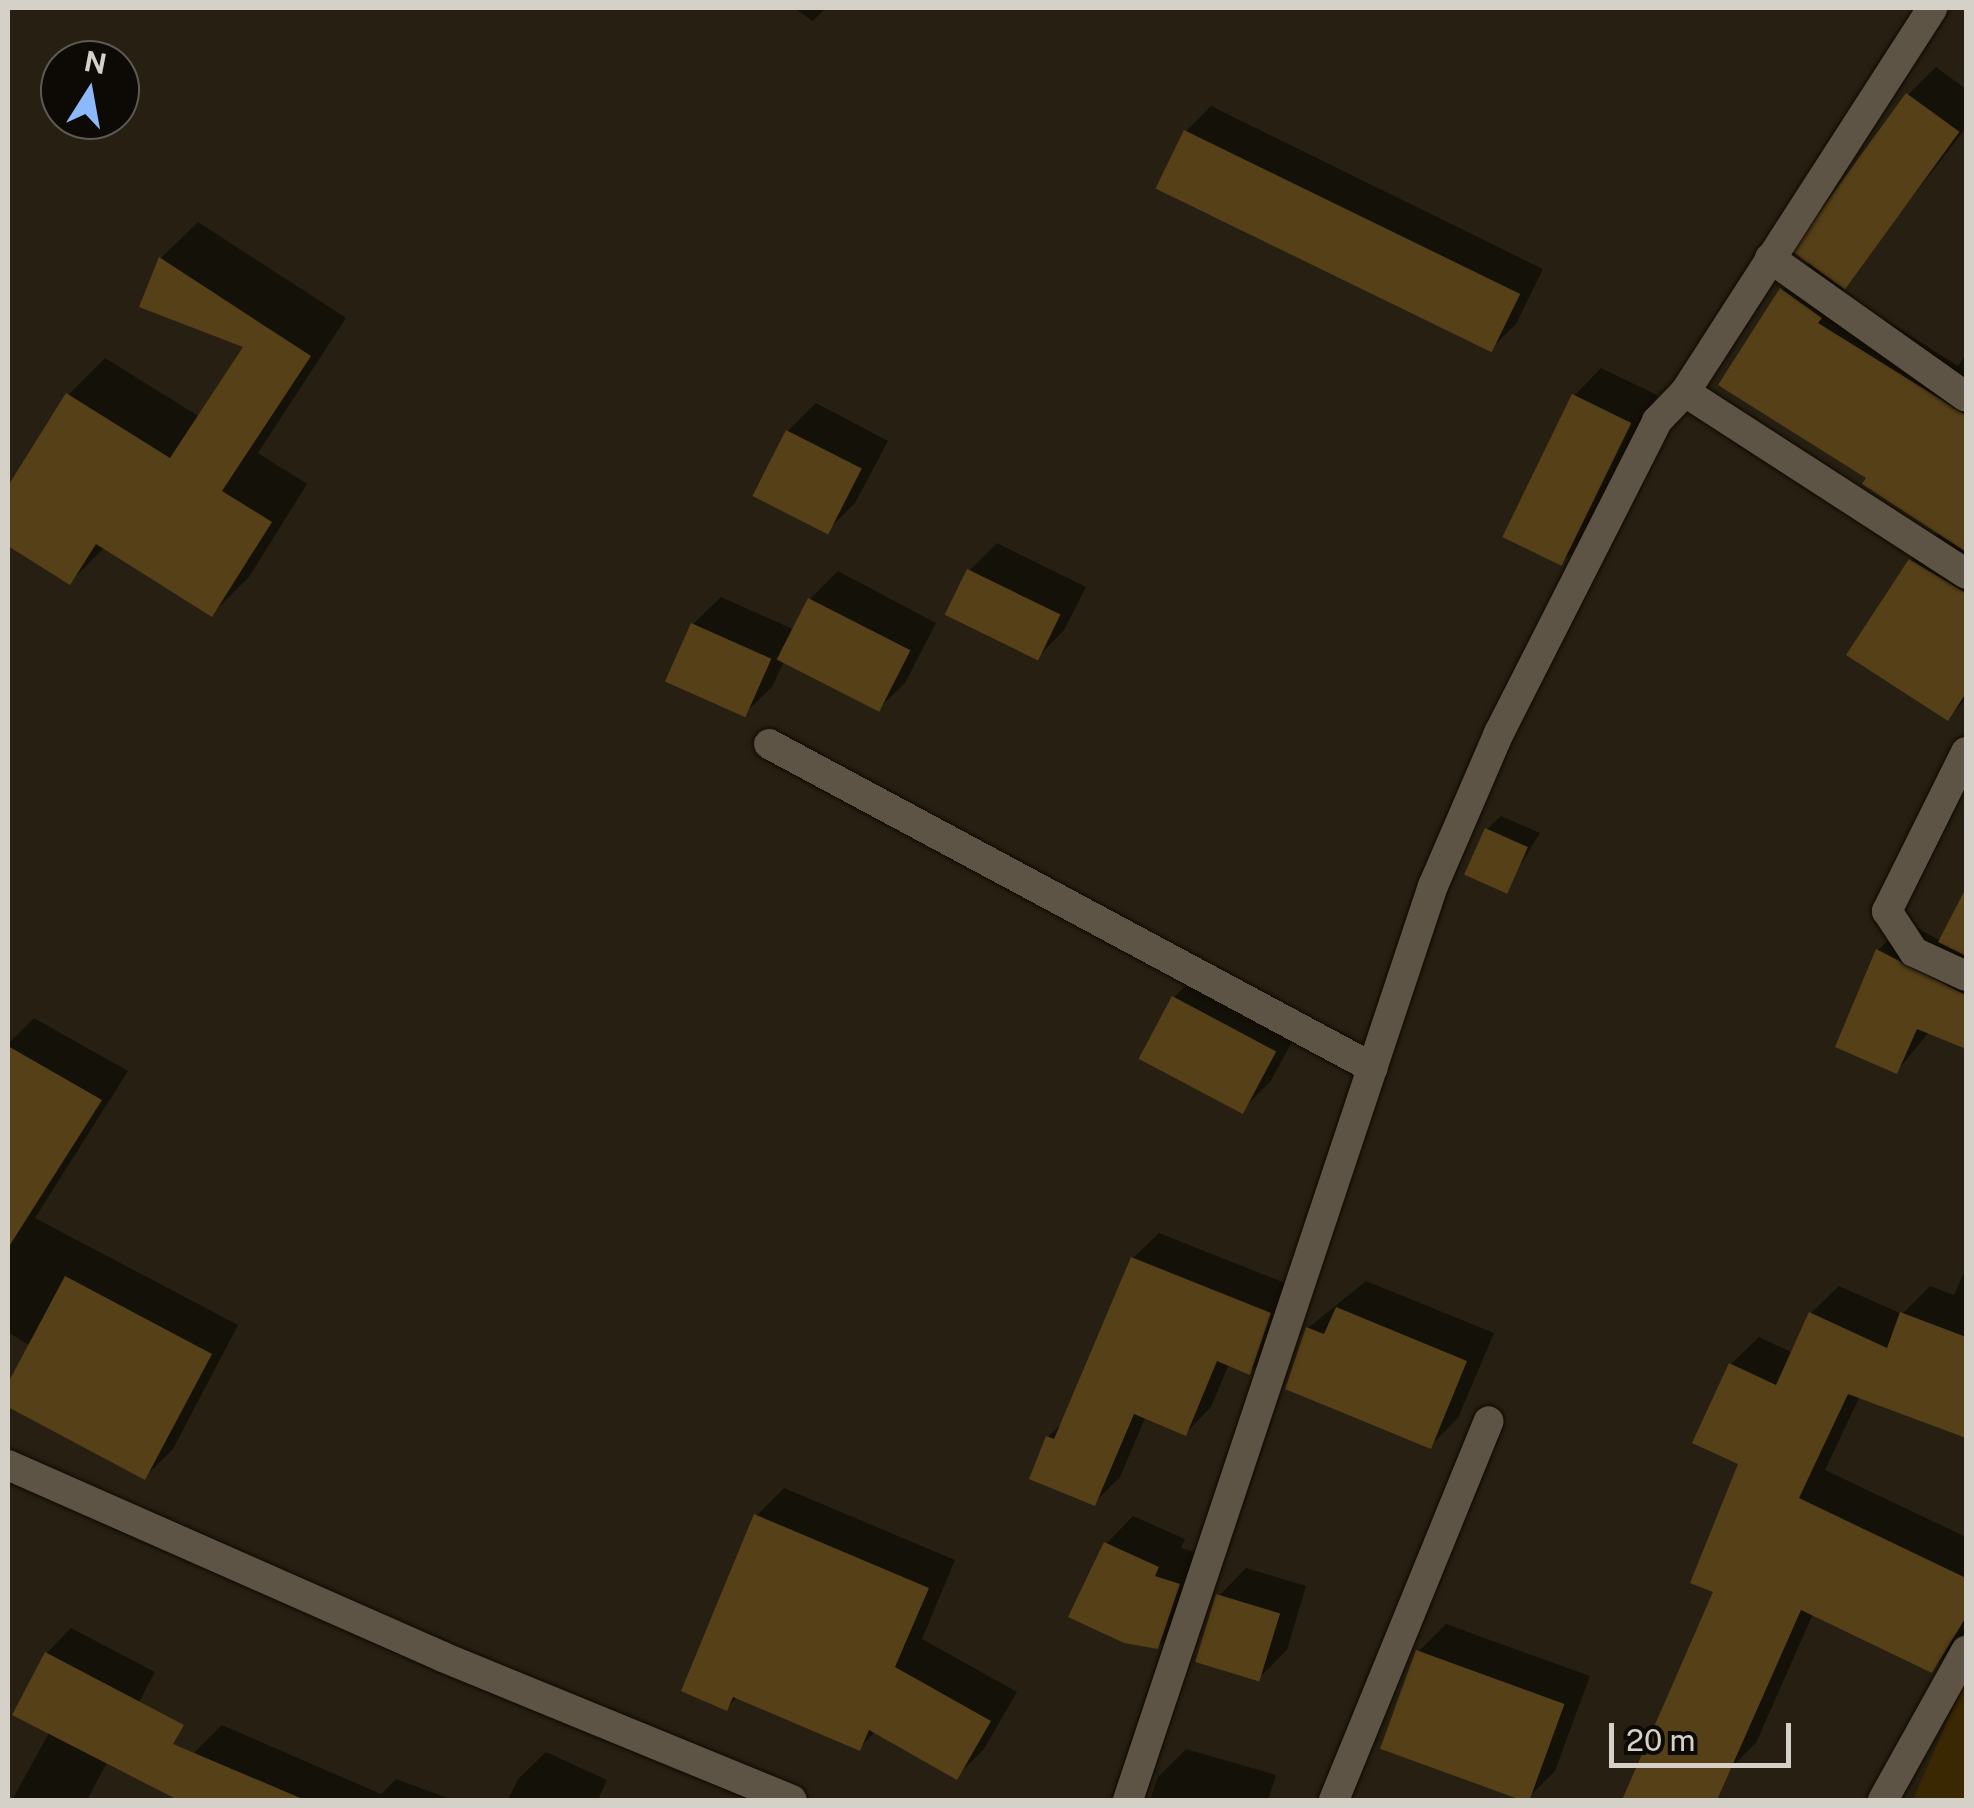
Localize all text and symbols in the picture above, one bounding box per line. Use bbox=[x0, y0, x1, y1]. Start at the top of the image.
north arrow bbox=[40, 40, 140, 140]
text: N bbox=[82, 44, 109, 80]
scale bar bbox=[1614, 1703, 1796, 1765]
text: 20 m bbox=[1626, 1722, 1695, 1758]

